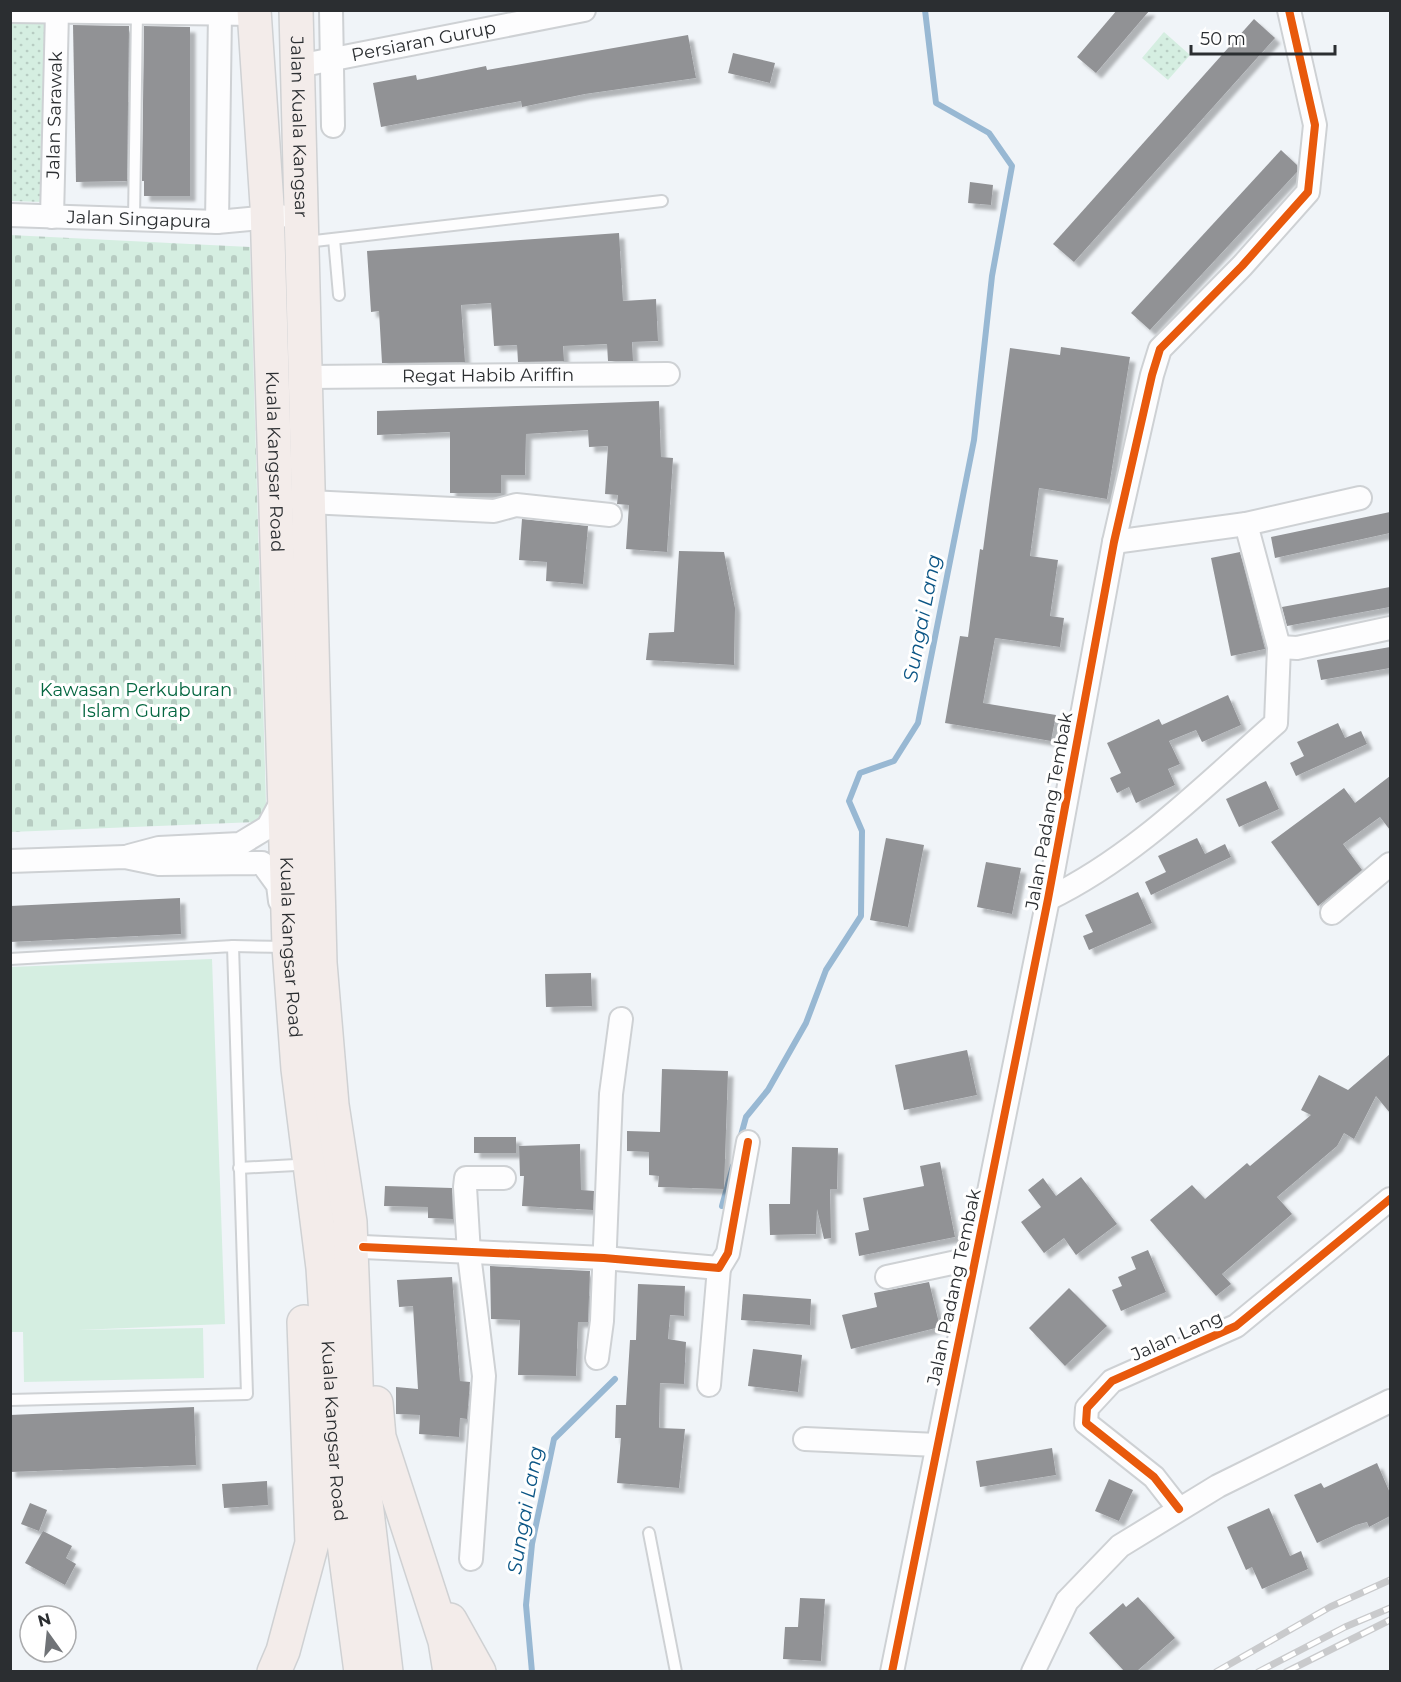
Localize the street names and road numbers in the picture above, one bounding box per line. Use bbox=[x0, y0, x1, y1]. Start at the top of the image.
street label: Persiaran Gurup bbox=[350, 17, 498, 66]
street label: Jalan Kuala Kangsar bbox=[286, 35, 312, 218]
street label: Jalan Sarawak bbox=[42, 51, 67, 180]
street label: Jalan Singapura bbox=[65, 206, 212, 233]
street label: Regat Habib Ariffin bbox=[402, 364, 574, 387]
street label: Kuala Kangsar Road bbox=[261, 370, 288, 553]
street label: Jalan Padang Tembak bbox=[1021, 710, 1077, 912]
street label: Kuala Kangsar Road bbox=[275, 856, 307, 1039]
street label: Jalan Padang Tembak bbox=[922, 1187, 986, 1388]
street label: Jalan Lang bbox=[1127, 1306, 1226, 1366]
street label: Kuala Kangsar Road bbox=[317, 1340, 352, 1523]

